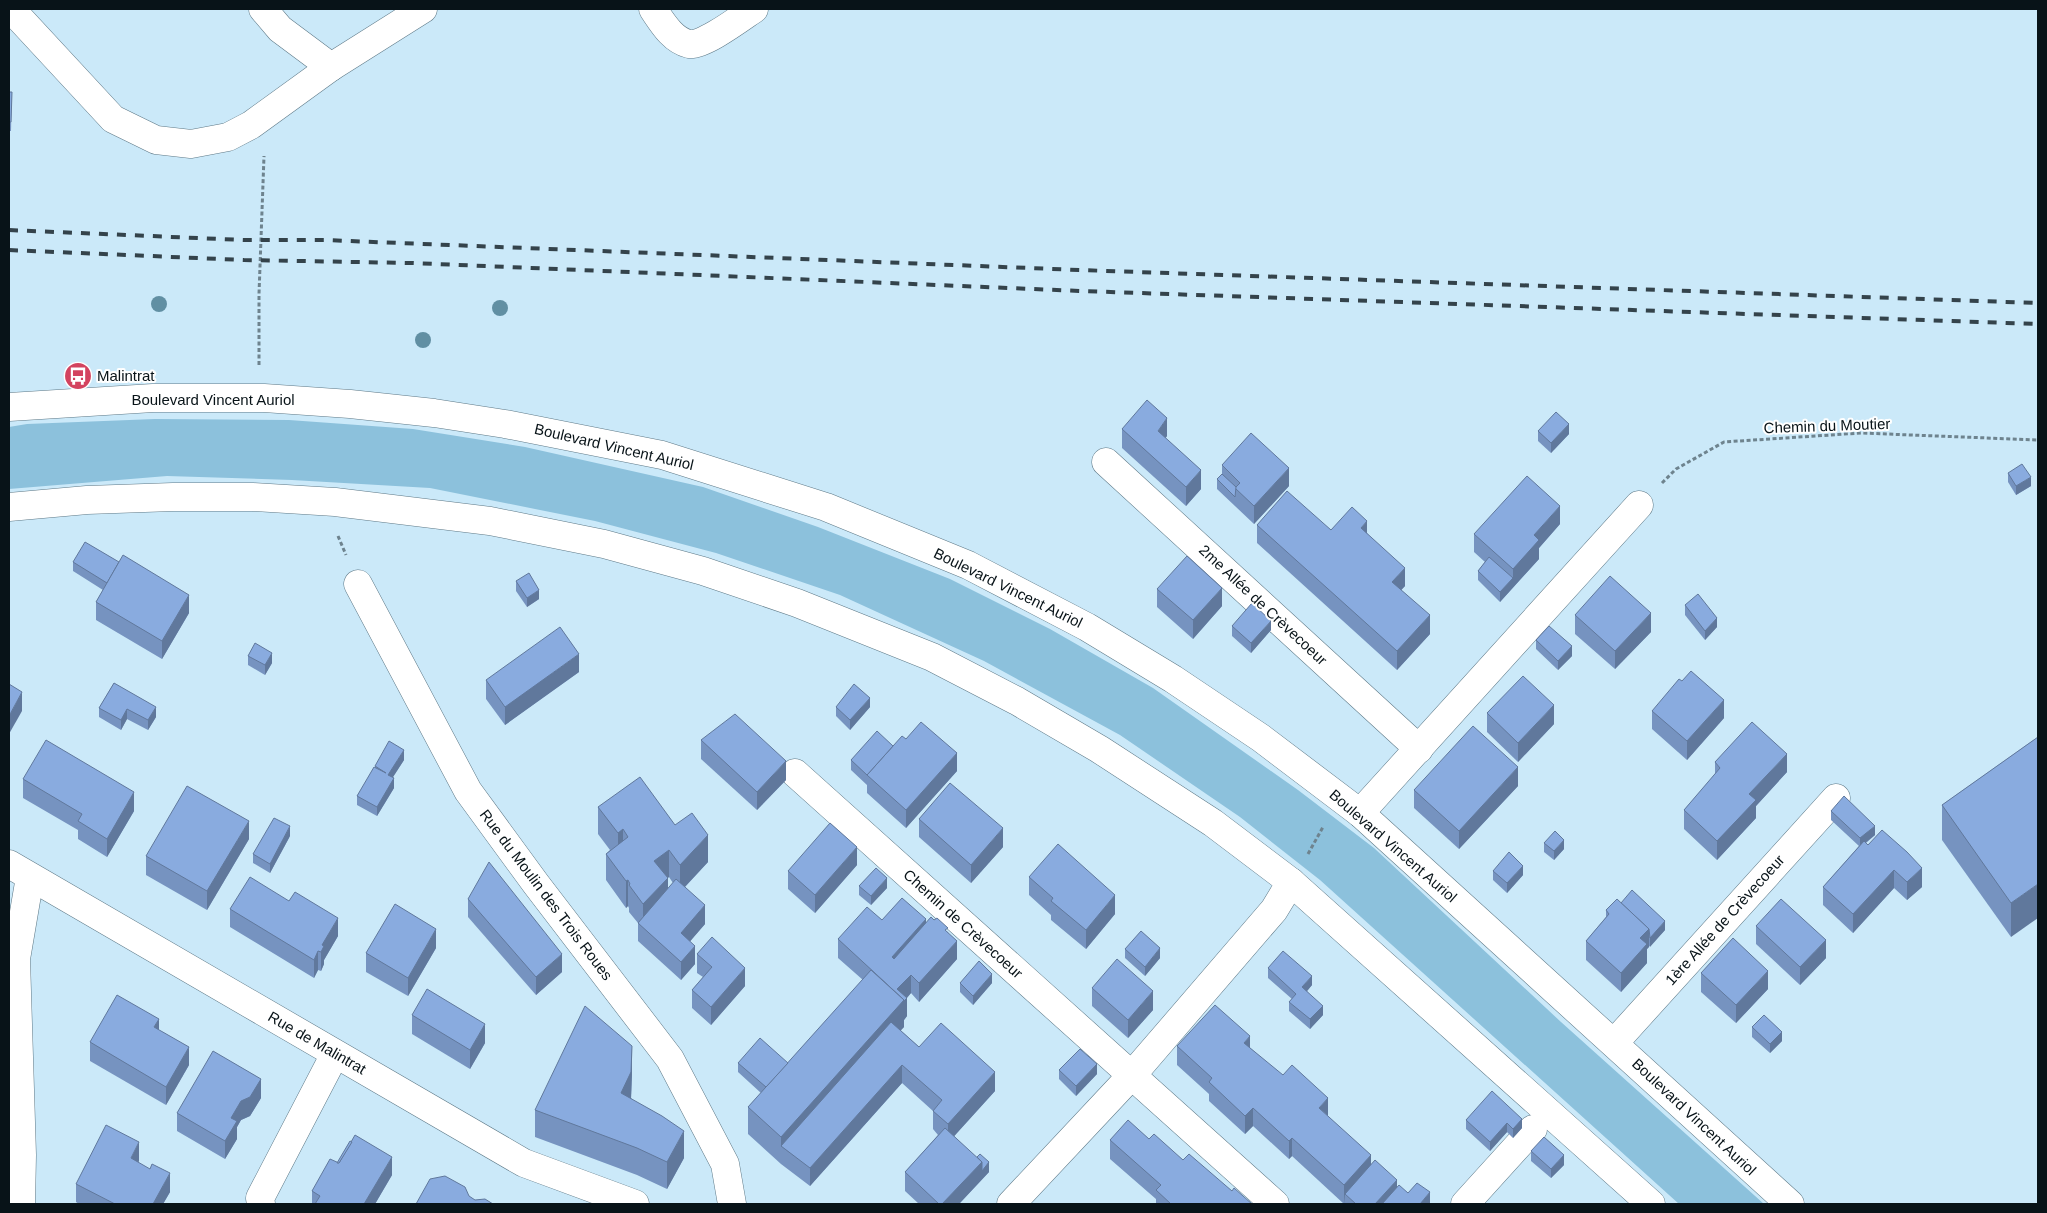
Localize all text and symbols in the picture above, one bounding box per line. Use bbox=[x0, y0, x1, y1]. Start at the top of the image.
bus stop icon: Malintrat bbox=[63, 361, 93, 391]
place label: Malintrat bbox=[97, 367, 155, 384]
street label: Boulevard Vincent Auriol bbox=[131, 391, 295, 408]
street label: Chemin du Moutier bbox=[1763, 415, 1891, 436]
street label: Boulevard Vincent Auriol bbox=[533, 420, 696, 473]
street label: 2me Allée de Crèvecoeur bbox=[1196, 541, 1331, 668]
street label: Boulevard Vincent Auriol bbox=[931, 544, 1085, 631]
street label: Boulevard Vincent Auriol bbox=[1326, 786, 1460, 906]
street label: Rue du Moulin des Trois Roues bbox=[477, 806, 616, 983]
street label: 1ère Allée de Crèvecoeur bbox=[1662, 851, 1788, 988]
street label: Chemin de Crèvecoeur bbox=[900, 866, 1026, 982]
street label: Rue de Malintrat bbox=[265, 1008, 370, 1078]
street label: Boulevard Vincent Auriol bbox=[1629, 1055, 1760, 1178]

